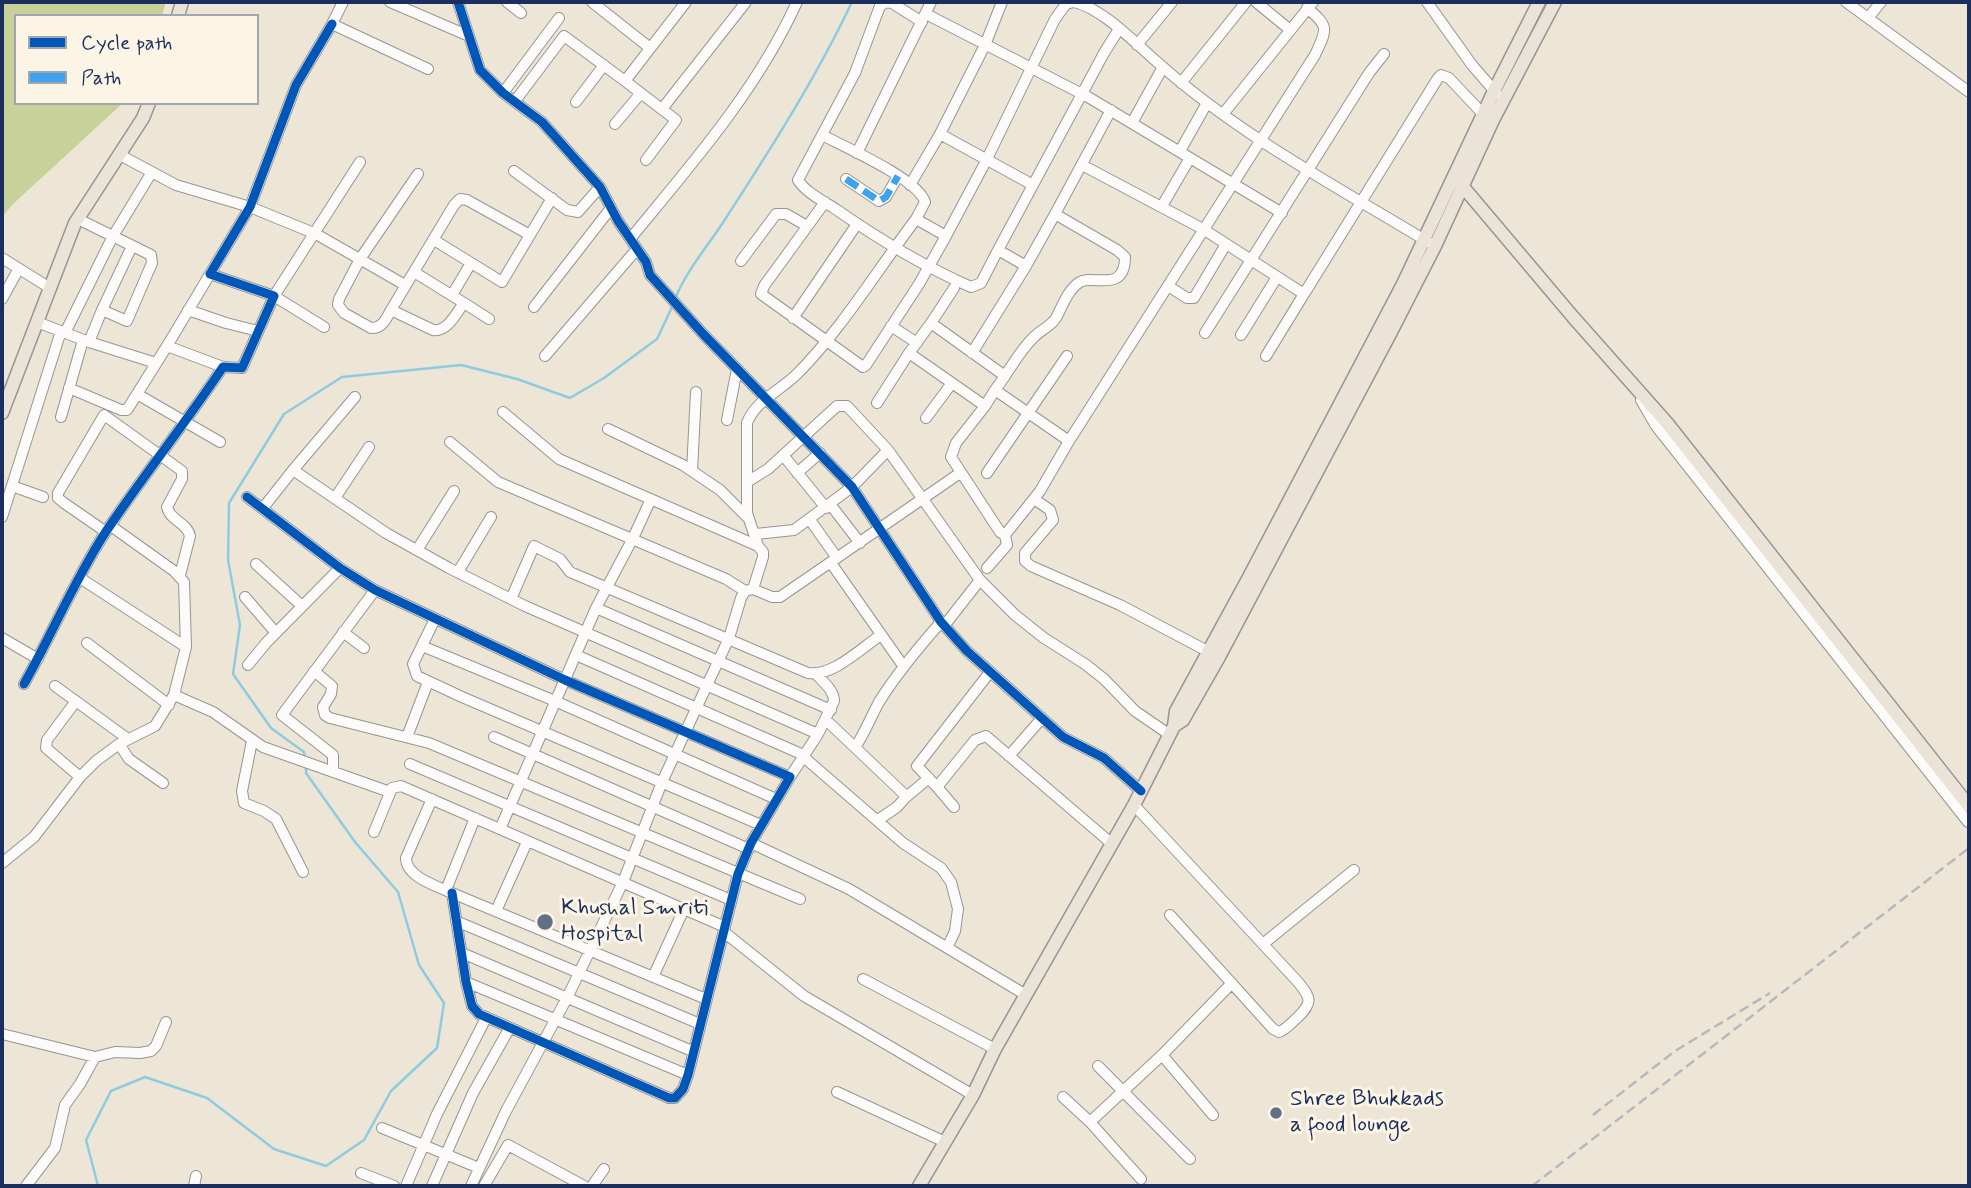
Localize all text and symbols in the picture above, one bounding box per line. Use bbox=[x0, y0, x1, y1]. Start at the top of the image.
legend bbox=[14, 14, 259, 105]
text: Cycle path bbox=[81, 29, 172, 57]
text: Path bbox=[81, 64, 121, 92]
place label: Khushal Smriti Hospital bbox=[561, 895, 708, 949]
marker: Khushal Smriti Hospital bbox=[535, 912, 555, 932]
place label: Shree Bhukkads a food lounge bbox=[1290, 1086, 1444, 1140]
marker: Shree Bhukkads a food lounge bbox=[1268, 1105, 1284, 1121]

